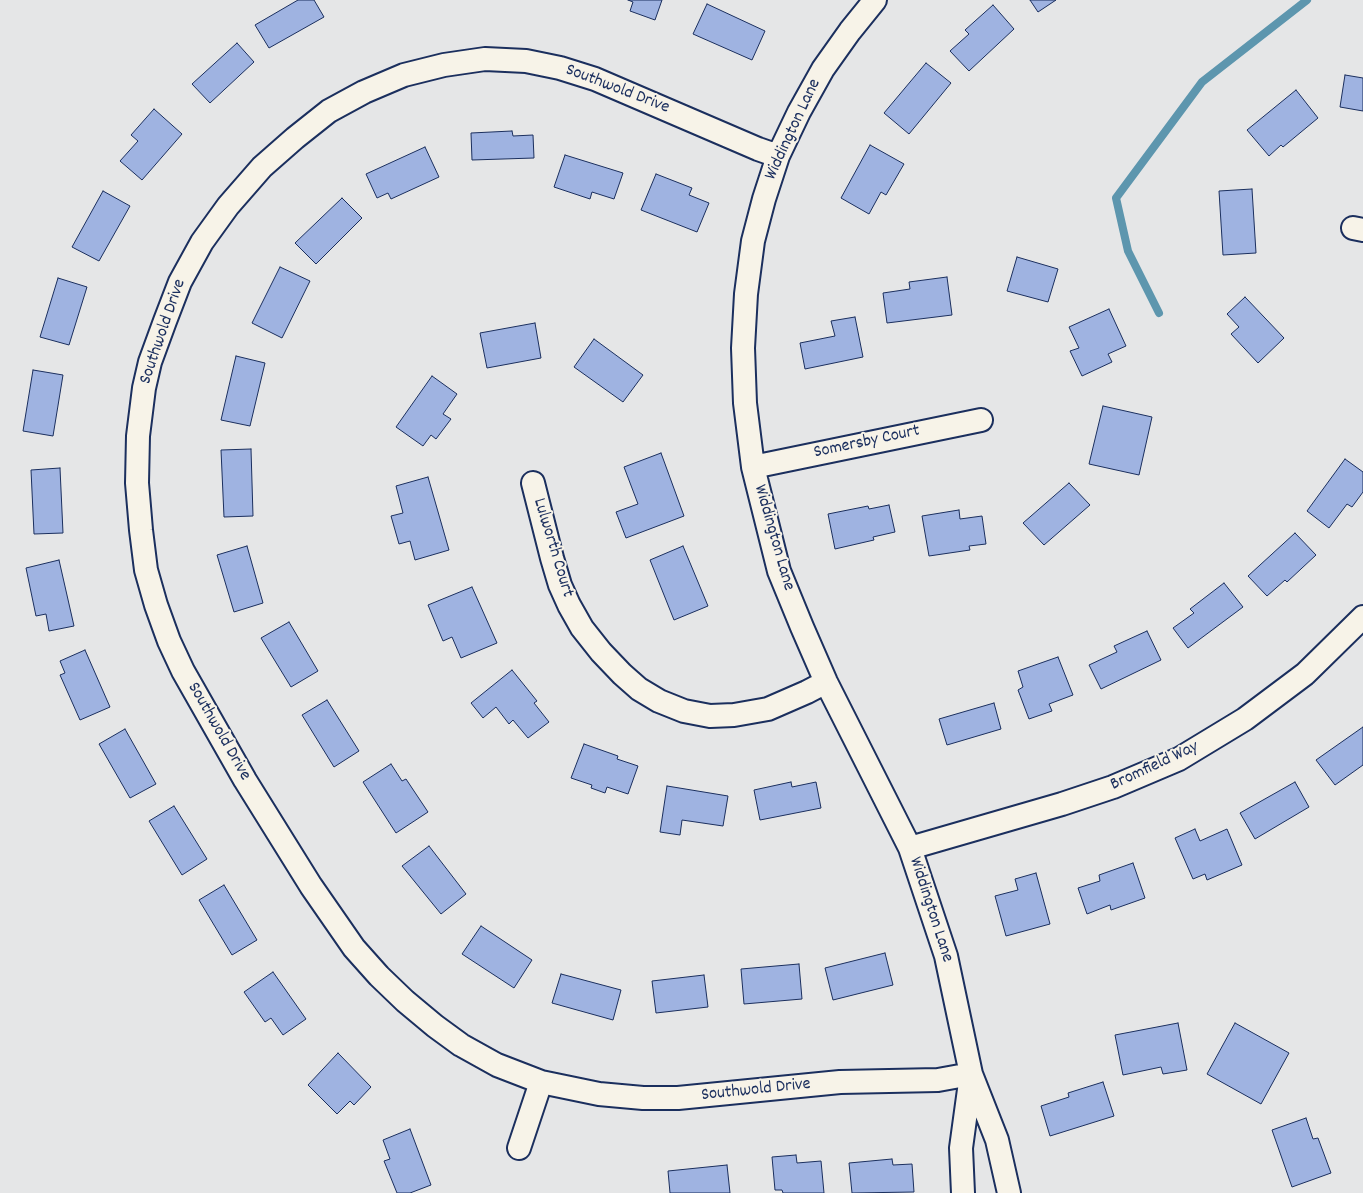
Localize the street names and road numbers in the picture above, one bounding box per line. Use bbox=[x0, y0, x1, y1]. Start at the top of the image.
street label: Southwold Drive bbox=[562, 60, 672, 120]
street label: Widdington Lane bbox=[761, 76, 827, 184]
street label: Southwold Drive bbox=[136, 277, 192, 387]
street label: Somersby Court bbox=[812, 421, 922, 465]
street label: Widdington Lane bbox=[748, 483, 798, 593]
street label: Lulworth Court bbox=[527, 496, 577, 600]
street label: Southwold Drive bbox=[181, 679, 255, 785]
street label: Bromfield Way bbox=[1108, 737, 1202, 797]
street label: Widdington Lane bbox=[903, 855, 957, 965]
street label: Southwold Drive bbox=[700, 1075, 812, 1107]

